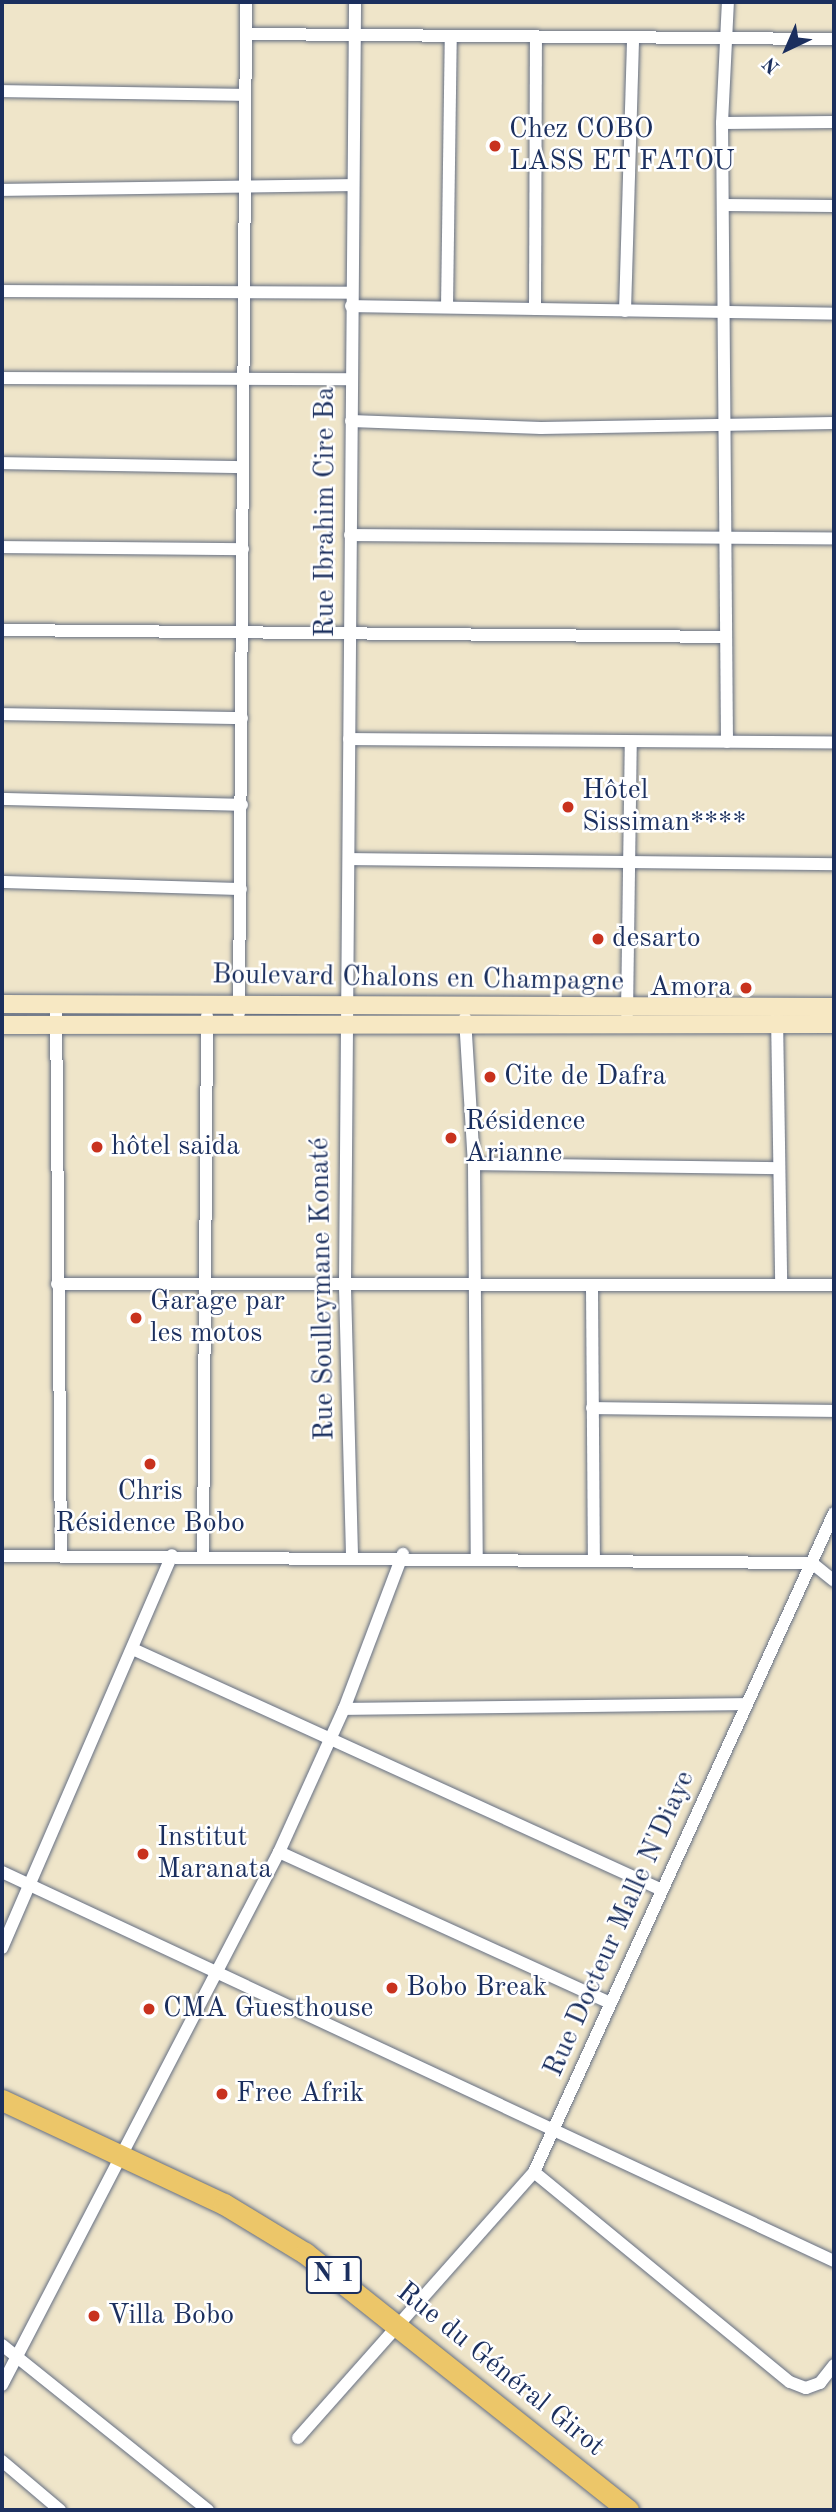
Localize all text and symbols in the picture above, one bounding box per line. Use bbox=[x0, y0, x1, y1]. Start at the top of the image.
north arrow bbox=[752, 14, 822, 84]
text: N bbox=[760, 53, 784, 76]
place label: Chez COBO LASS ET FATOU bbox=[509, 113, 735, 179]
marker: Chez COBO LASS ET FATOU bbox=[487, 138, 503, 154]
street label: Rue Ibrahim Cire Ba bbox=[309, 387, 343, 637]
place label: Hôtel Sissiman**** bbox=[582, 774, 746, 840]
marker: Hôtel Sissiman**** bbox=[560, 799, 576, 815]
place label: desarto bbox=[612, 922, 701, 956]
marker: desarto bbox=[590, 931, 606, 947]
street label: Boulevard Chalons en Champagne bbox=[212, 959, 624, 999]
place label: Amora bbox=[649, 971, 732, 1005]
marker: Amora bbox=[738, 980, 754, 996]
place label: Cite de Dafra bbox=[504, 1060, 666, 1094]
marker: Cite de Dafra bbox=[482, 1069, 498, 1085]
place label: Résidence Arianne bbox=[465, 1105, 585, 1171]
place label: hôtel saida bbox=[111, 1130, 240, 1164]
marker: Résidence Arianne bbox=[443, 1130, 459, 1146]
street label: Rue Soulleymane Konaté bbox=[304, 1137, 342, 1441]
marker: hôtel saida bbox=[89, 1139, 105, 1155]
place label: Garage par les motos bbox=[150, 1285, 285, 1351]
marker: Garage par les motos bbox=[128, 1310, 144, 1326]
marker: Chris Résidence Bobo bbox=[142, 1456, 158, 1472]
place label: Chris Résidence Bobo bbox=[55, 1475, 245, 1541]
street label: Rue Docteur Malle N'Diaye bbox=[537, 1766, 703, 2082]
place label: Institut Maranata bbox=[157, 1821, 272, 1887]
marker: Institut Maranata bbox=[135, 1846, 151, 1862]
place label: Bobo Break bbox=[406, 1971, 547, 2005]
marker: Bobo Break bbox=[384, 1980, 400, 1996]
place label: CMA Guesthouse bbox=[163, 1992, 374, 2026]
marker: CMA Guesthouse bbox=[141, 2001, 157, 2017]
place label: Free Afrik bbox=[236, 2077, 364, 2111]
marker: Free Afrik bbox=[214, 2086, 230, 2102]
road number: N 1 bbox=[304, 2252, 364, 2298]
street label: Rue du Général Girot bbox=[389, 2276, 611, 2464]
place label: Villa Bobo bbox=[108, 2299, 234, 2333]
marker: Villa Bobo bbox=[86, 2308, 102, 2324]

